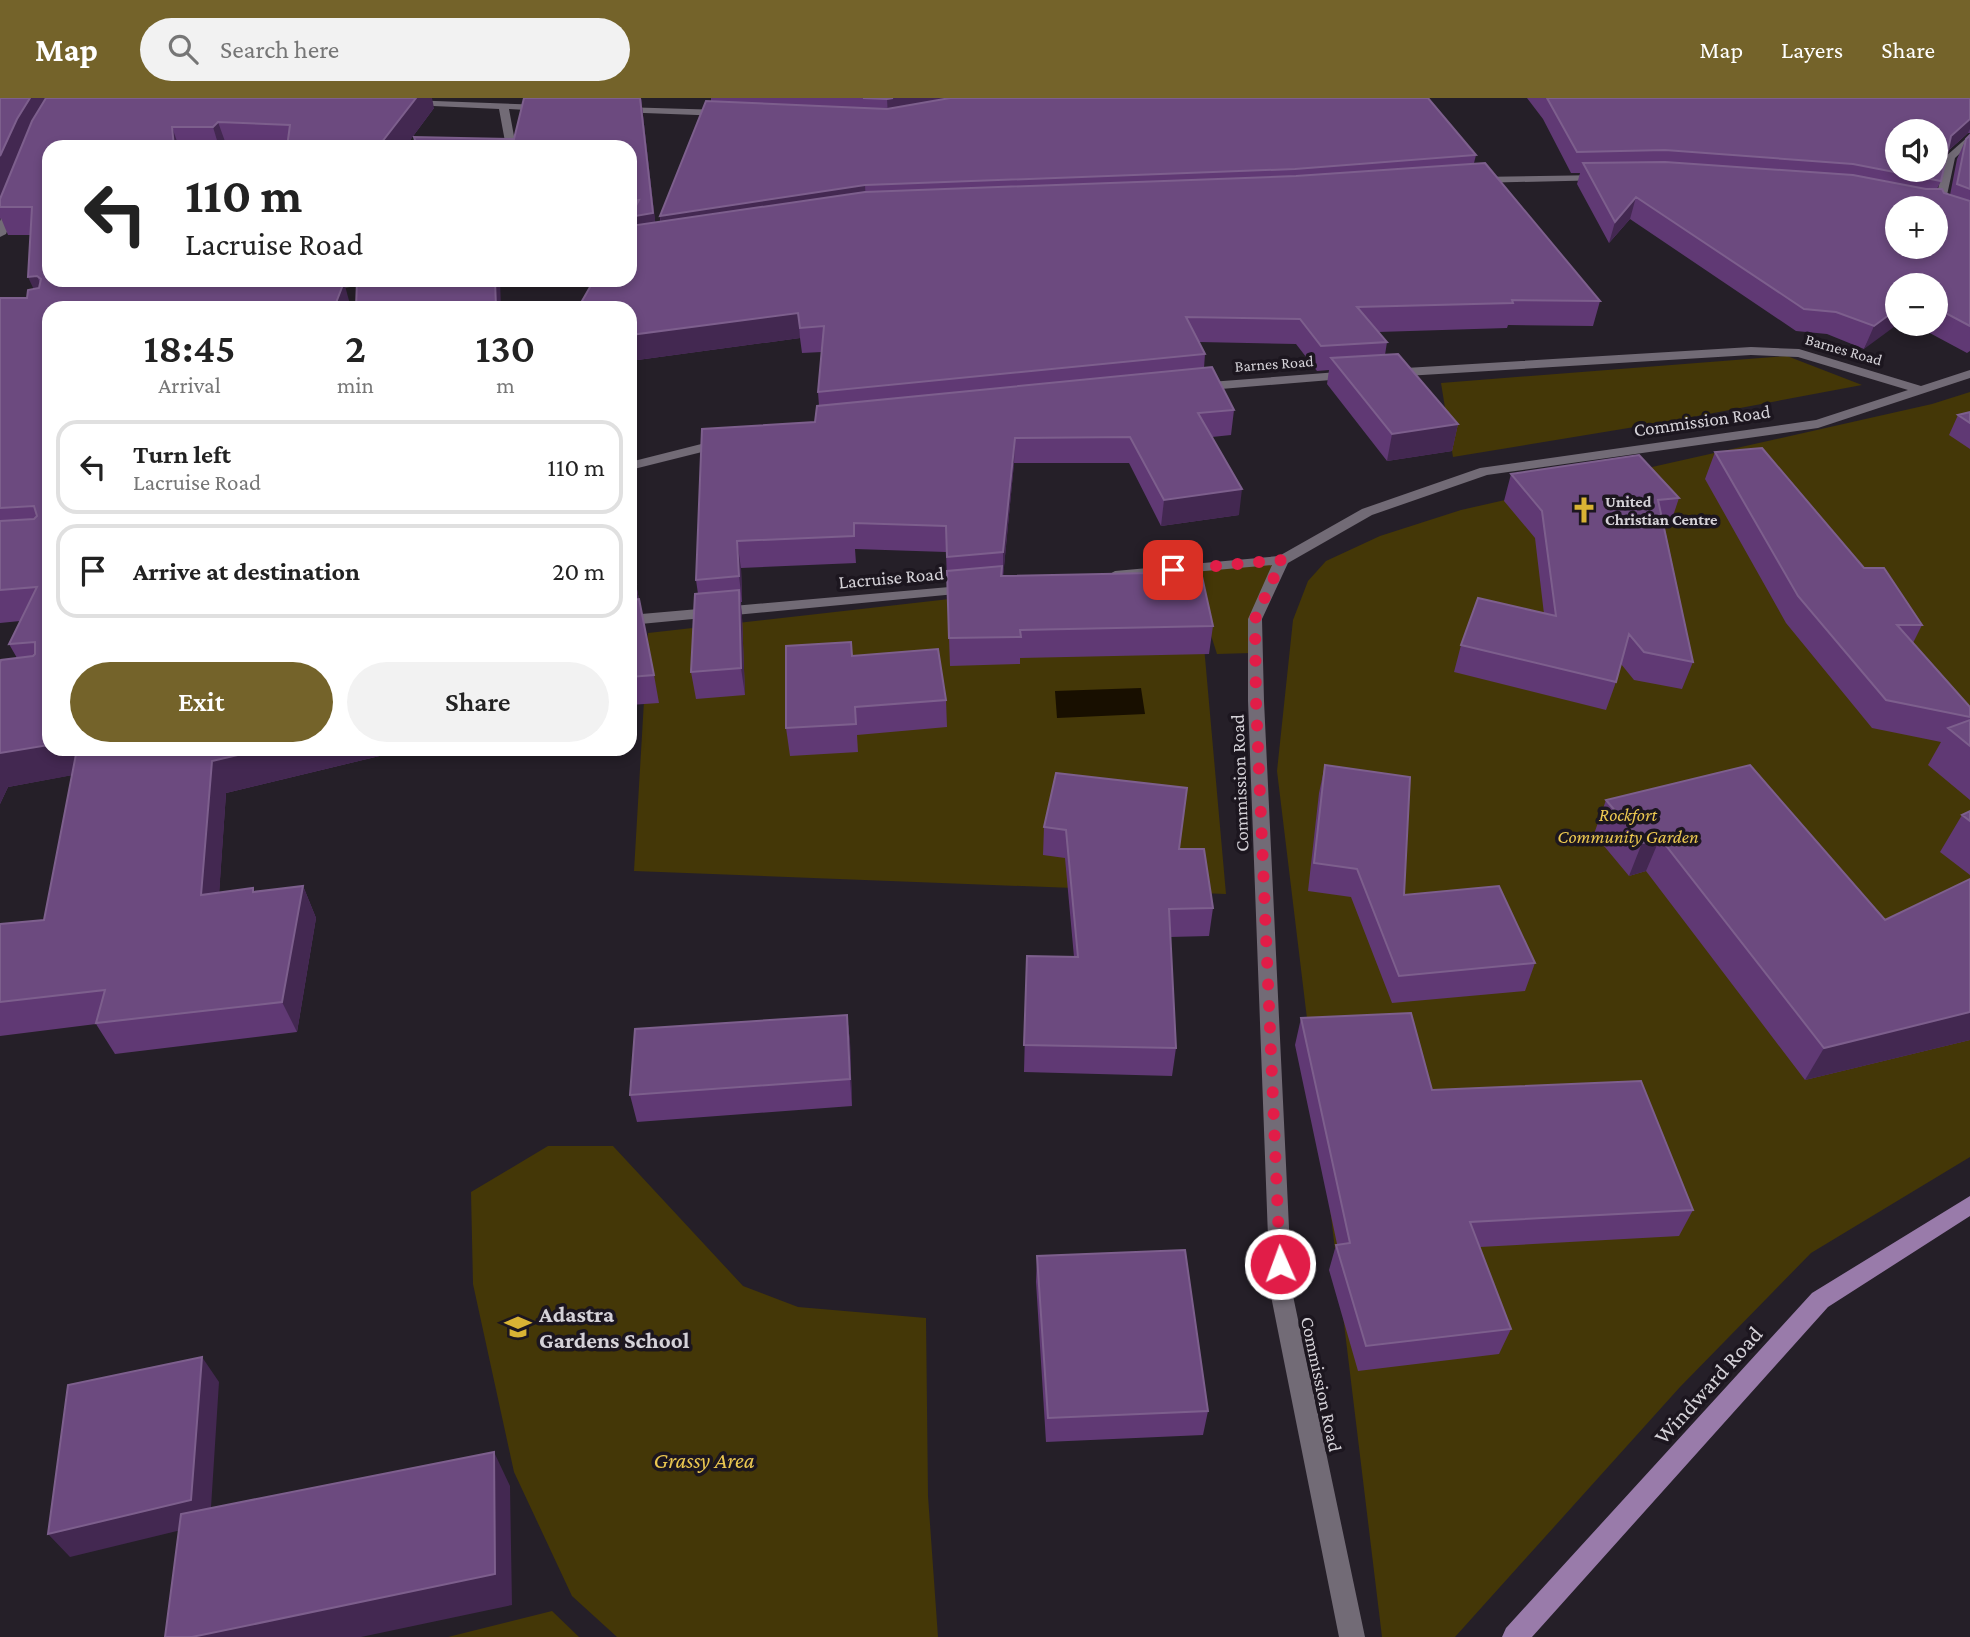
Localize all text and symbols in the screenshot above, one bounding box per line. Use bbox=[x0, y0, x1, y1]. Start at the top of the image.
search box bbox=[140, 18, 630, 81]
icon: search bbox=[164, 30, 202, 68]
text: Map bbox=[35, 31, 98, 68]
text: Search here bbox=[220, 35, 339, 64]
text: Map bbox=[1699, 36, 1743, 63]
text: Layers bbox=[1781, 36, 1843, 63]
text: Share bbox=[1881, 36, 1935, 63]
map controls bbox=[1885, 119, 1948, 336]
button: sound bbox=[1885, 119, 1948, 182]
icon: left bbox=[70, 168, 161, 259]
text: 110 m bbox=[185, 168, 302, 223]
button: + bbox=[1885, 196, 1948, 259]
text: Lacruise Road bbox=[185, 226, 363, 262]
button: − bbox=[1885, 273, 1948, 336]
text: 18:45 bbox=[144, 324, 235, 371]
text: 2 bbox=[345, 324, 366, 371]
text: 130 bbox=[475, 324, 535, 371]
street label: Barnes Road bbox=[1803, 330, 1885, 369]
street label: Barnes Road bbox=[1234, 352, 1315, 375]
text: Arrival bbox=[158, 372, 221, 398]
text: min bbox=[337, 372, 374, 398]
text: m bbox=[496, 372, 515, 398]
street label: Commission Road bbox=[1632, 401, 1772, 440]
text: Turn left bbox=[133, 440, 231, 469]
icon: left bbox=[74, 448, 112, 486]
text: 110 m bbox=[547, 453, 605, 482]
text: Lacruise Road bbox=[133, 469, 261, 495]
place label: United Christian Centre bbox=[1605, 493, 1718, 528]
church icon: United Christian Centre bbox=[1569, 495, 1599, 525]
pin bbox=[1143, 540, 1203, 600]
icon: arrive bbox=[1154, 551, 1192, 589]
icon: arrive bbox=[74, 552, 112, 590]
text: Arrive at destination bbox=[133, 557, 360, 586]
text: 20 m bbox=[552, 557, 605, 586]
street label: Lacruise Road bbox=[837, 562, 945, 593]
button: Exit bbox=[70, 662, 333, 742]
button: Share bbox=[347, 662, 609, 742]
street label: Commission Road bbox=[1227, 714, 1252, 852]
park label: Rockfort Community Garden bbox=[1557, 804, 1699, 847]
position arrow bbox=[1243, 1227, 1317, 1301]
place label: Adastra Gardens School bbox=[538, 1301, 690, 1353]
school or university icon: Adastra Gardens School bbox=[503, 1312, 533, 1342]
street label: Commission Road bbox=[1297, 1315, 1346, 1454]
street label: Windward Road bbox=[1648, 1321, 1768, 1449]
park label: Grassy Area bbox=[653, 1447, 755, 1473]

